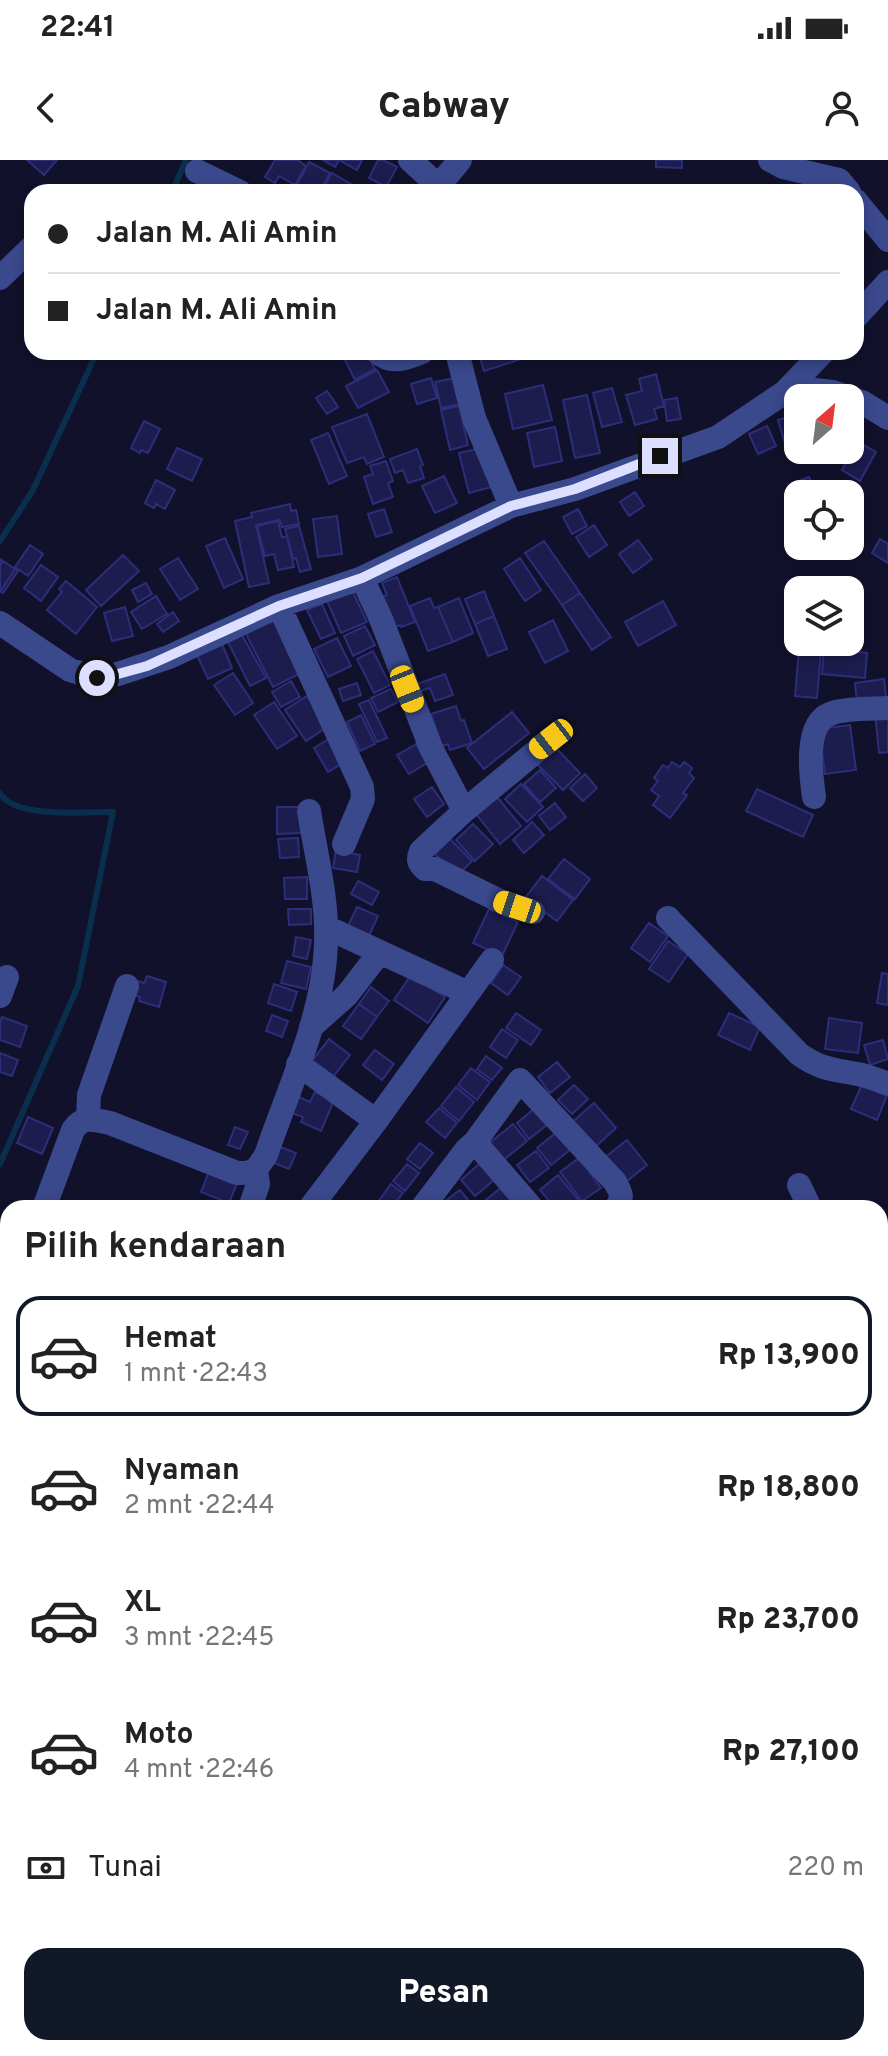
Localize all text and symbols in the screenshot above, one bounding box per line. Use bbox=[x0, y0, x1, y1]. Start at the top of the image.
text: 22:41 bbox=[40, 10, 115, 47]
text: Cabway bbox=[378, 85, 510, 131]
icon: back bbox=[24, 86, 68, 130]
icon: person bbox=[820, 86, 864, 130]
text: Jalan M. Ali Amin bbox=[96, 216, 337, 253]
text: Jalan M. Ali Amin bbox=[96, 293, 337, 330]
north arrow bbox=[784, 384, 864, 464]
map controls bbox=[784, 384, 864, 656]
route end bbox=[642, 438, 678, 474]
button: locate bbox=[784, 480, 864, 560]
button: layers bbox=[784, 576, 864, 656]
route start bbox=[79, 660, 115, 696]
car bbox=[387, 662, 427, 716]
car bbox=[525, 715, 577, 763]
car bbox=[490, 888, 544, 926]
text: Pilih kendaraan bbox=[24, 1225, 286, 1271]
icon: car bbox=[28, 1320, 100, 1392]
text: Hemat bbox=[124, 1321, 217, 1358]
text: Rp 13,900 bbox=[718, 1338, 860, 1375]
text: 1 mnt · 22:43 bbox=[124, 1358, 268, 1391]
icon: car bbox=[28, 1452, 100, 1524]
text: Nyaman bbox=[124, 1453, 240, 1490]
text: Rp 18,800 bbox=[717, 1470, 860, 1507]
text: 2 mnt · 22:44 bbox=[124, 1490, 275, 1523]
icon: car bbox=[28, 1584, 100, 1656]
text: XL bbox=[124, 1585, 161, 1622]
text: Rp 23,700 bbox=[717, 1602, 860, 1639]
text: 3 mnt · 22:45 bbox=[124, 1622, 274, 1655]
icon: car bbox=[28, 1716, 100, 1788]
text: Moto bbox=[124, 1717, 194, 1754]
text: Rp 27,100 bbox=[722, 1734, 860, 1771]
text: 4 mnt · 22:46 bbox=[124, 1754, 274, 1787]
icon: cash bbox=[24, 1846, 68, 1890]
text: Tunai bbox=[88, 1850, 162, 1887]
text: 220 m bbox=[787, 1852, 864, 1885]
button: Pesan bbox=[24, 1948, 864, 2040]

